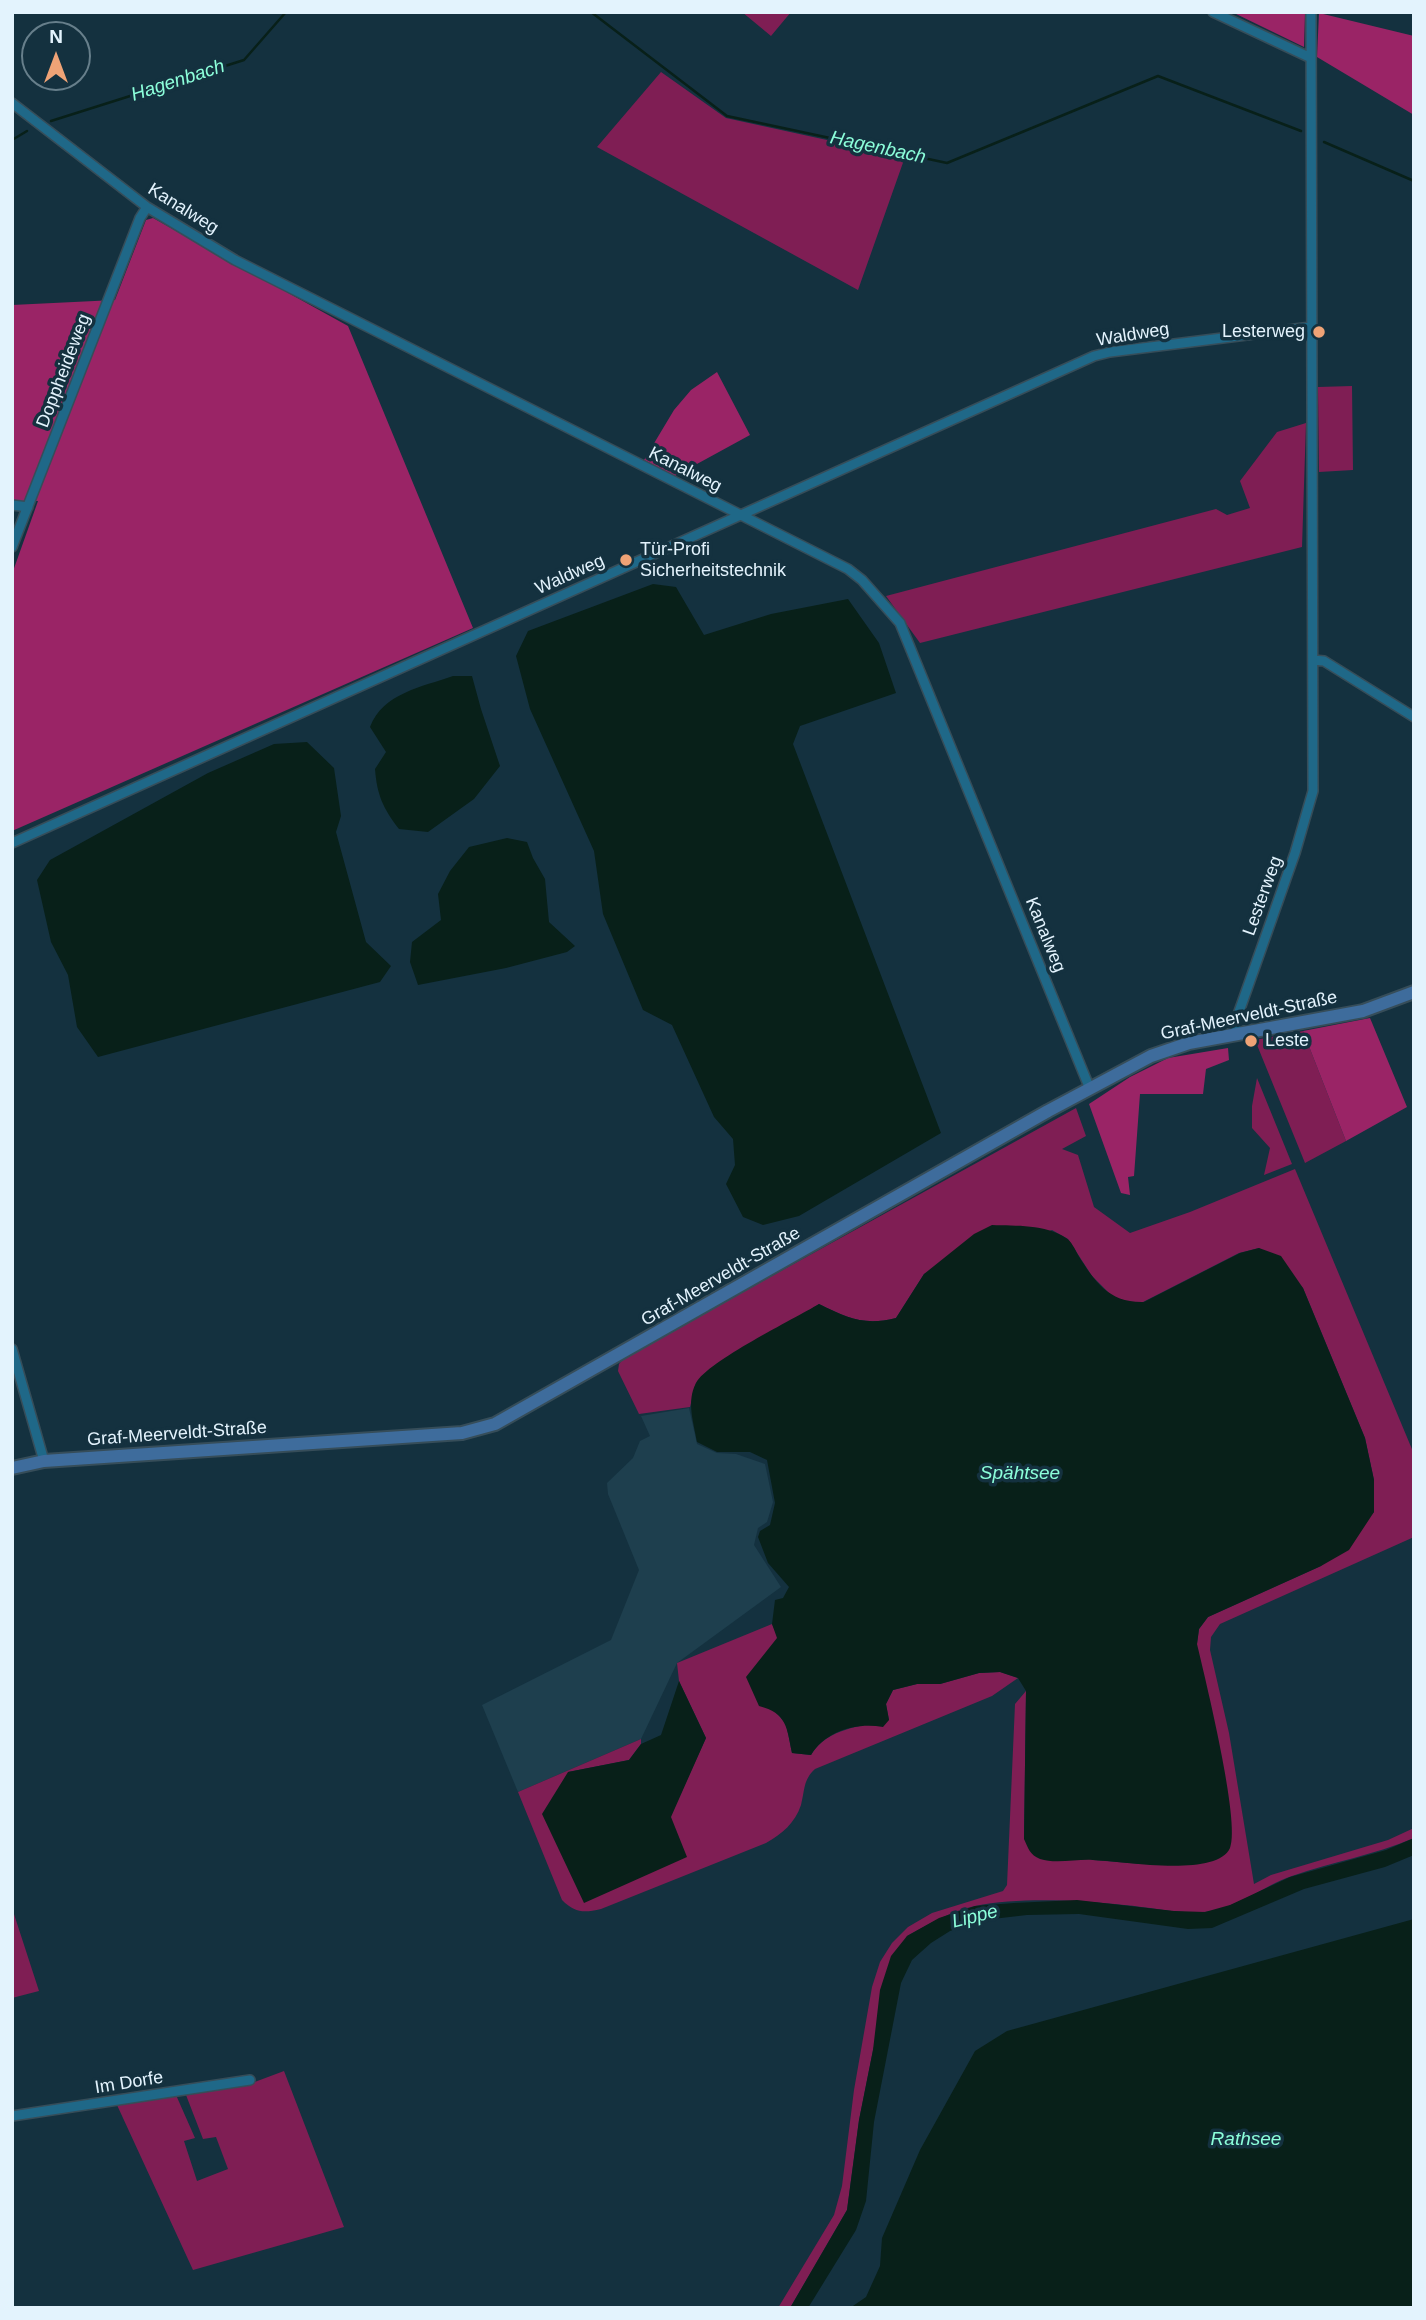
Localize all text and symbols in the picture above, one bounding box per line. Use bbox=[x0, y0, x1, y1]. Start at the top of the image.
north arrow bbox=[21, 21, 91, 91]
text: N bbox=[49, 26, 63, 47]
water label: Hagenbach bbox=[128, 55, 228, 107]
water label: Hagenbach bbox=[828, 127, 928, 169]
street label: Kanalweg bbox=[144, 179, 222, 239]
street label: Doppheideweg bbox=[32, 311, 96, 431]
street label: Waldweg bbox=[1095, 319, 1171, 351]
place label: Lesterweg bbox=[1222, 321, 1305, 343]
marker: Lesterweg bbox=[1311, 324, 1327, 340]
street label: Kanalweg bbox=[645, 442, 725, 498]
place label: Tür-Profi Sicherheitstechnik bbox=[640, 539, 786, 582]
street label: Waldweg bbox=[532, 550, 608, 600]
marker: Tür-Profi Sicherheitstechnik bbox=[618, 552, 634, 568]
street label: Lesterweg bbox=[1239, 853, 1287, 939]
street label: Kanalweg bbox=[1020, 894, 1070, 976]
street label: Graf-Meerveldt-Straße bbox=[1159, 987, 1339, 1045]
place label: Leste bbox=[1265, 1030, 1309, 1052]
marker: Leste bbox=[1243, 1033, 1259, 1049]
street label: Graf-Meerveldt-Straße bbox=[638, 1223, 804, 1331]
street label: Graf-Meerveldt-Straße bbox=[86, 1417, 268, 1451]
water label: Spähtsee bbox=[980, 1463, 1060, 1485]
water label: Lippe bbox=[950, 1900, 1000, 1934]
street label: Im Dorfe bbox=[93, 2067, 165, 2099]
water label: Rathsee bbox=[1211, 2129, 1281, 2151]

